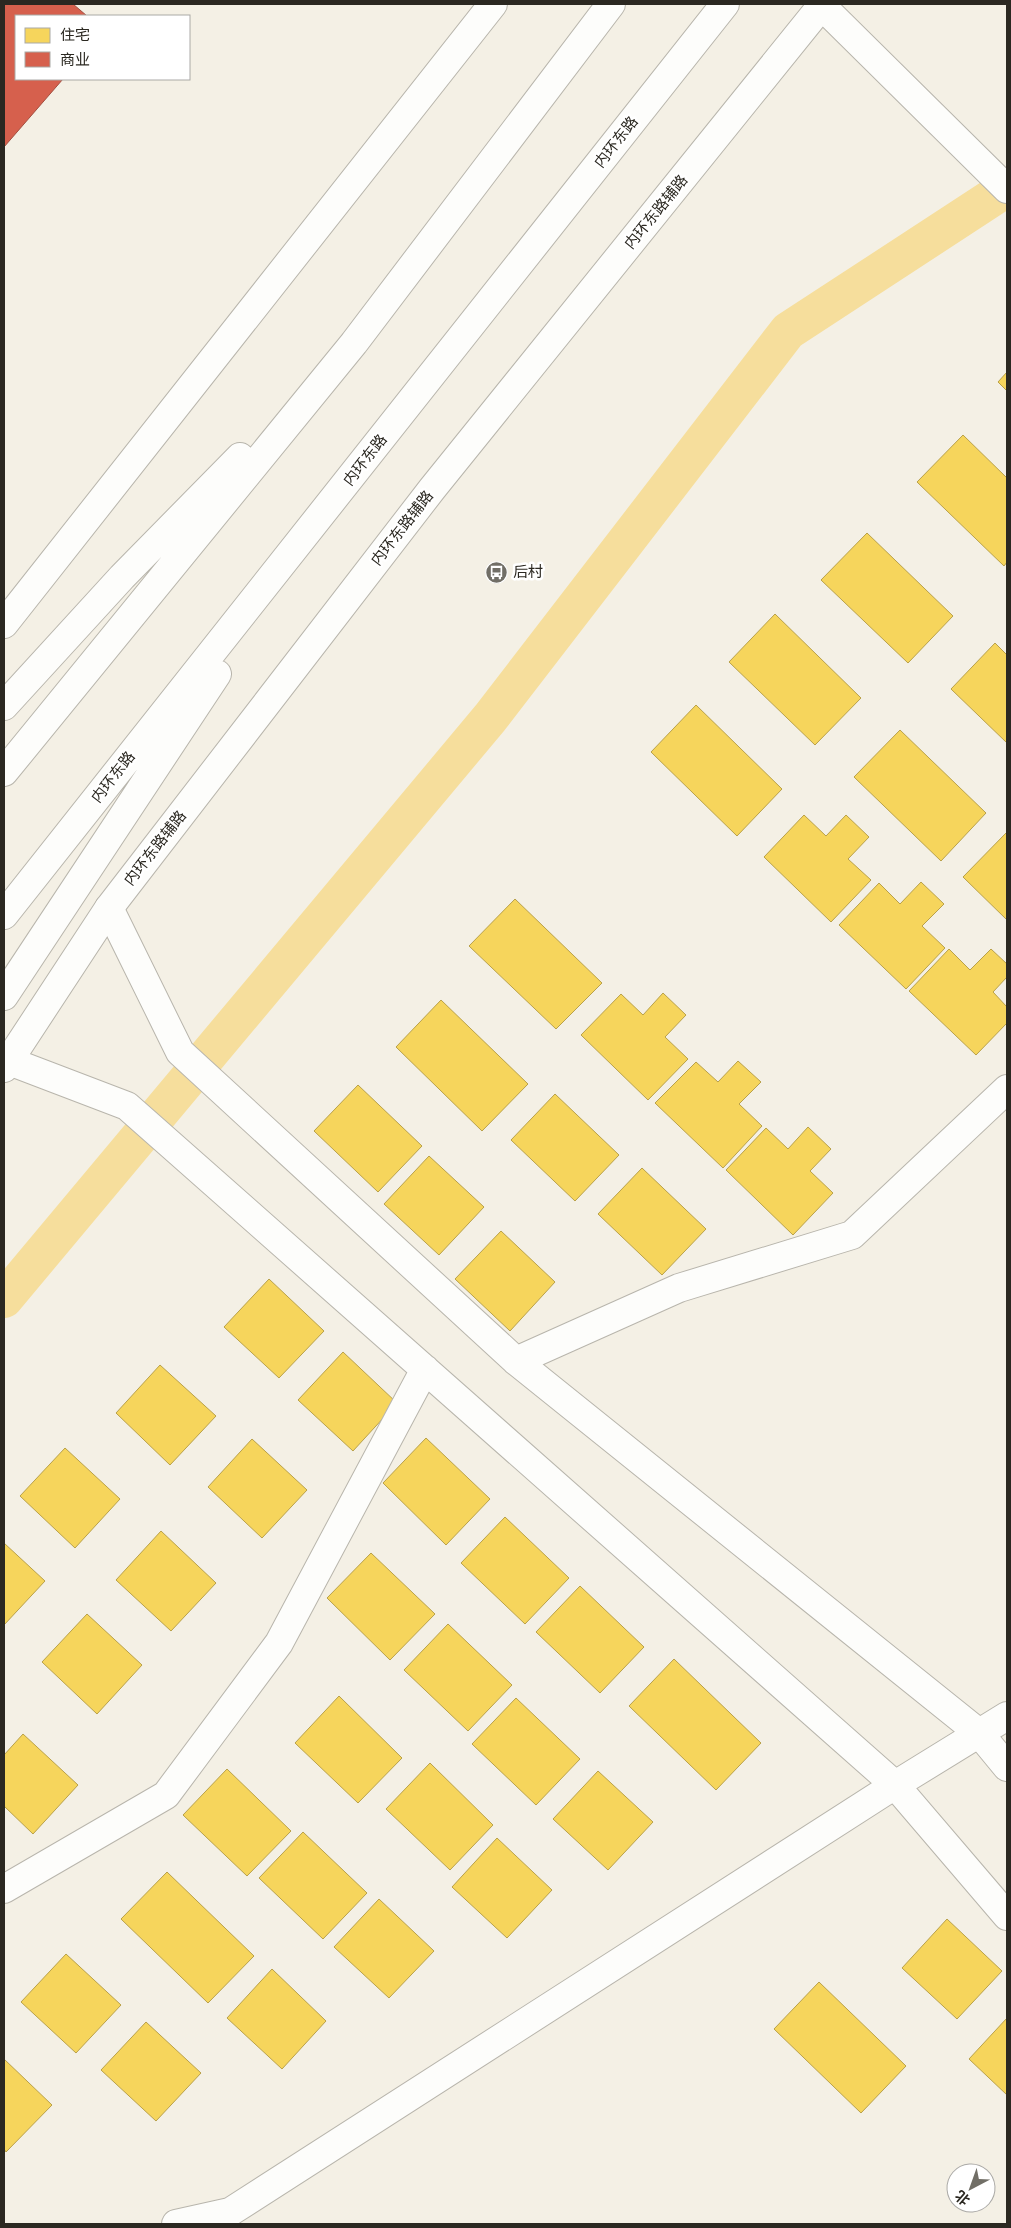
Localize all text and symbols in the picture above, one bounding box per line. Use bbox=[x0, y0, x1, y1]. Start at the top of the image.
legend bbox=[15, 15, 190, 80]
text: 住宅 bbox=[60, 26, 90, 44]
text: 商业 bbox=[60, 51, 90, 69]
street label: 内环东路 bbox=[590, 113, 642, 171]
street label: 内环东路辅路 bbox=[621, 171, 691, 253]
street label: 内环东路 bbox=[339, 431, 391, 489]
street label: 内环东路辅路 bbox=[367, 487, 437, 569]
bus stop icon: 后村 bbox=[485, 560, 509, 584]
place label: 后村 bbox=[513, 563, 543, 581]
street label: 内环东路 bbox=[87, 748, 139, 806]
street label: 内环东路辅路 bbox=[120, 807, 190, 889]
north arrow bbox=[946, 2163, 996, 2213]
text: 北 bbox=[952, 2187, 973, 2208]

